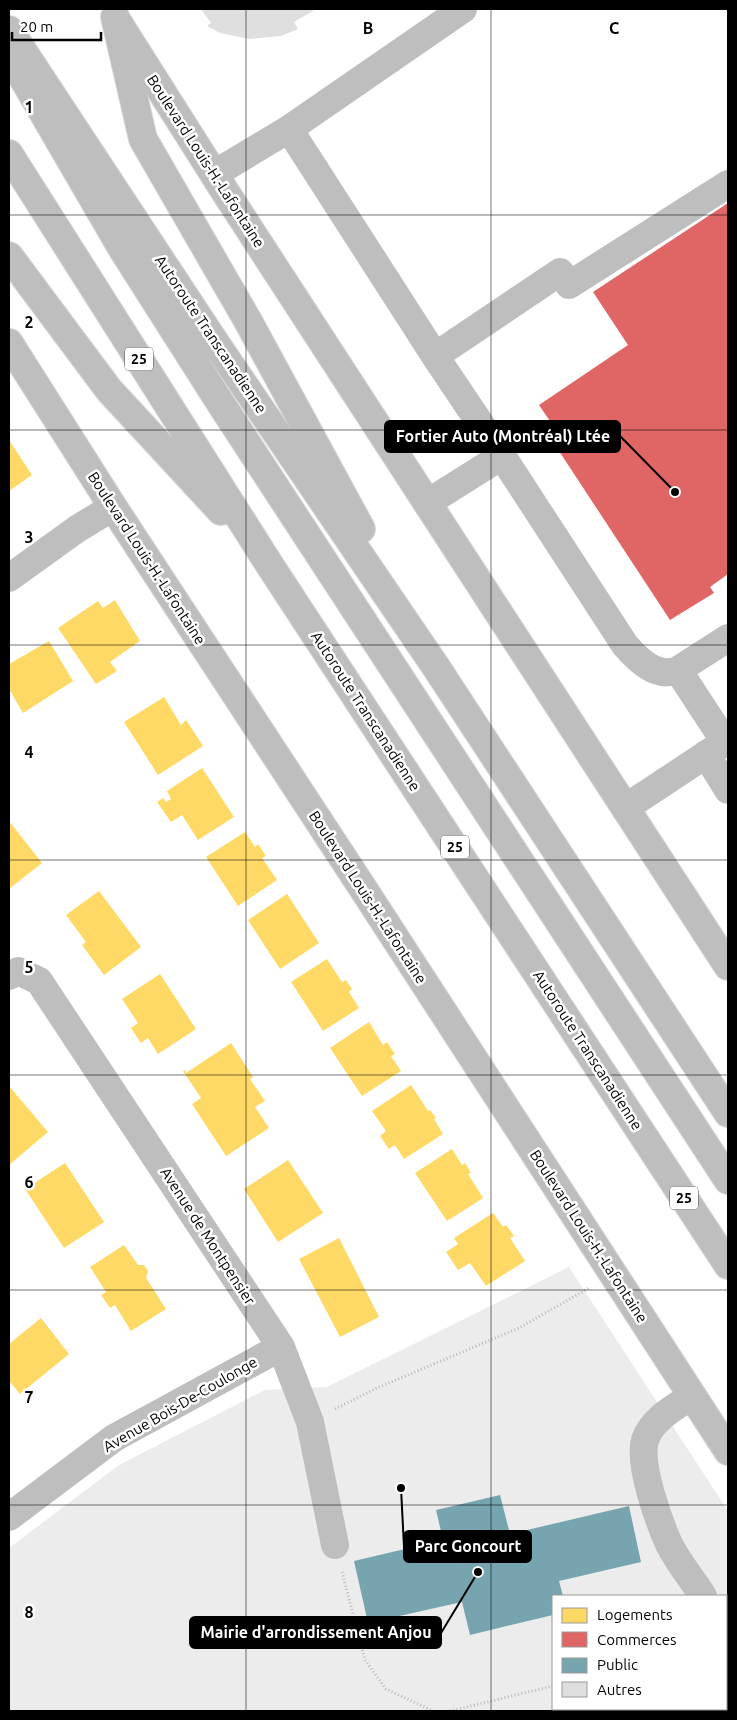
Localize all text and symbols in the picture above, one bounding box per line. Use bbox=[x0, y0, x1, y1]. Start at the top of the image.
scale bar bbox=[12, 10, 101, 42]
text: 20 m bbox=[20, 18, 53, 35]
text: B bbox=[363, 19, 373, 37]
text: C bbox=[609, 19, 619, 37]
street label: Boulevard Louis-H.-Lafontaine bbox=[144, 72, 268, 250]
text: 1 bbox=[24, 98, 34, 116]
street label: Autoroute Transcanadienne bbox=[152, 252, 270, 416]
text: 2 bbox=[24, 313, 34, 331]
road number: 25 bbox=[125, 348, 153, 370]
callout: Fortier Auto (Montréal) Ltée bbox=[385, 421, 620, 452]
text: Fortier Auto (Montréal) Ltée bbox=[396, 427, 610, 446]
street label: Boulevard Louis-H.-Lafontaine bbox=[85, 469, 209, 647]
text: 3 bbox=[24, 528, 34, 546]
street label: Autoroute Transcanadienne bbox=[308, 628, 424, 794]
text: 4 bbox=[24, 743, 34, 761]
street label: Boulevard Louis-H.-Lafontaine bbox=[306, 808, 430, 986]
road number: 25 bbox=[441, 836, 469, 859]
text: 5 bbox=[24, 958, 34, 976]
street label: Autoroute Transcanadienne bbox=[530, 967, 646, 1133]
street label: Boulevard Louis-H.-Lafontaine bbox=[527, 1147, 651, 1325]
street label: Avenue de Montpensier bbox=[157, 1164, 259, 1308]
text: 6 bbox=[24, 1173, 34, 1191]
road number: 25 bbox=[670, 1186, 698, 1210]
street label: Avenue Bois-De-Coulonge bbox=[100, 1353, 260, 1455]
text: 7 bbox=[24, 1388, 34, 1406]
callout: Parc Goncourt bbox=[404, 1531, 531, 1562]
text: Parc Goncourt bbox=[415, 1537, 521, 1555]
legend bbox=[552, 1595, 727, 1710]
text: 8 bbox=[24, 1603, 34, 1621]
text: Logements bbox=[597, 1606, 673, 1623]
callout: Mairie d'arrondissement Anjou bbox=[190, 1617, 441, 1648]
text: Mairie d'arrondissement Anjou bbox=[200, 1623, 432, 1641]
text: Commerces bbox=[597, 1631, 677, 1648]
text: Public bbox=[597, 1656, 638, 1673]
text: Autres bbox=[597, 1681, 642, 1698]

